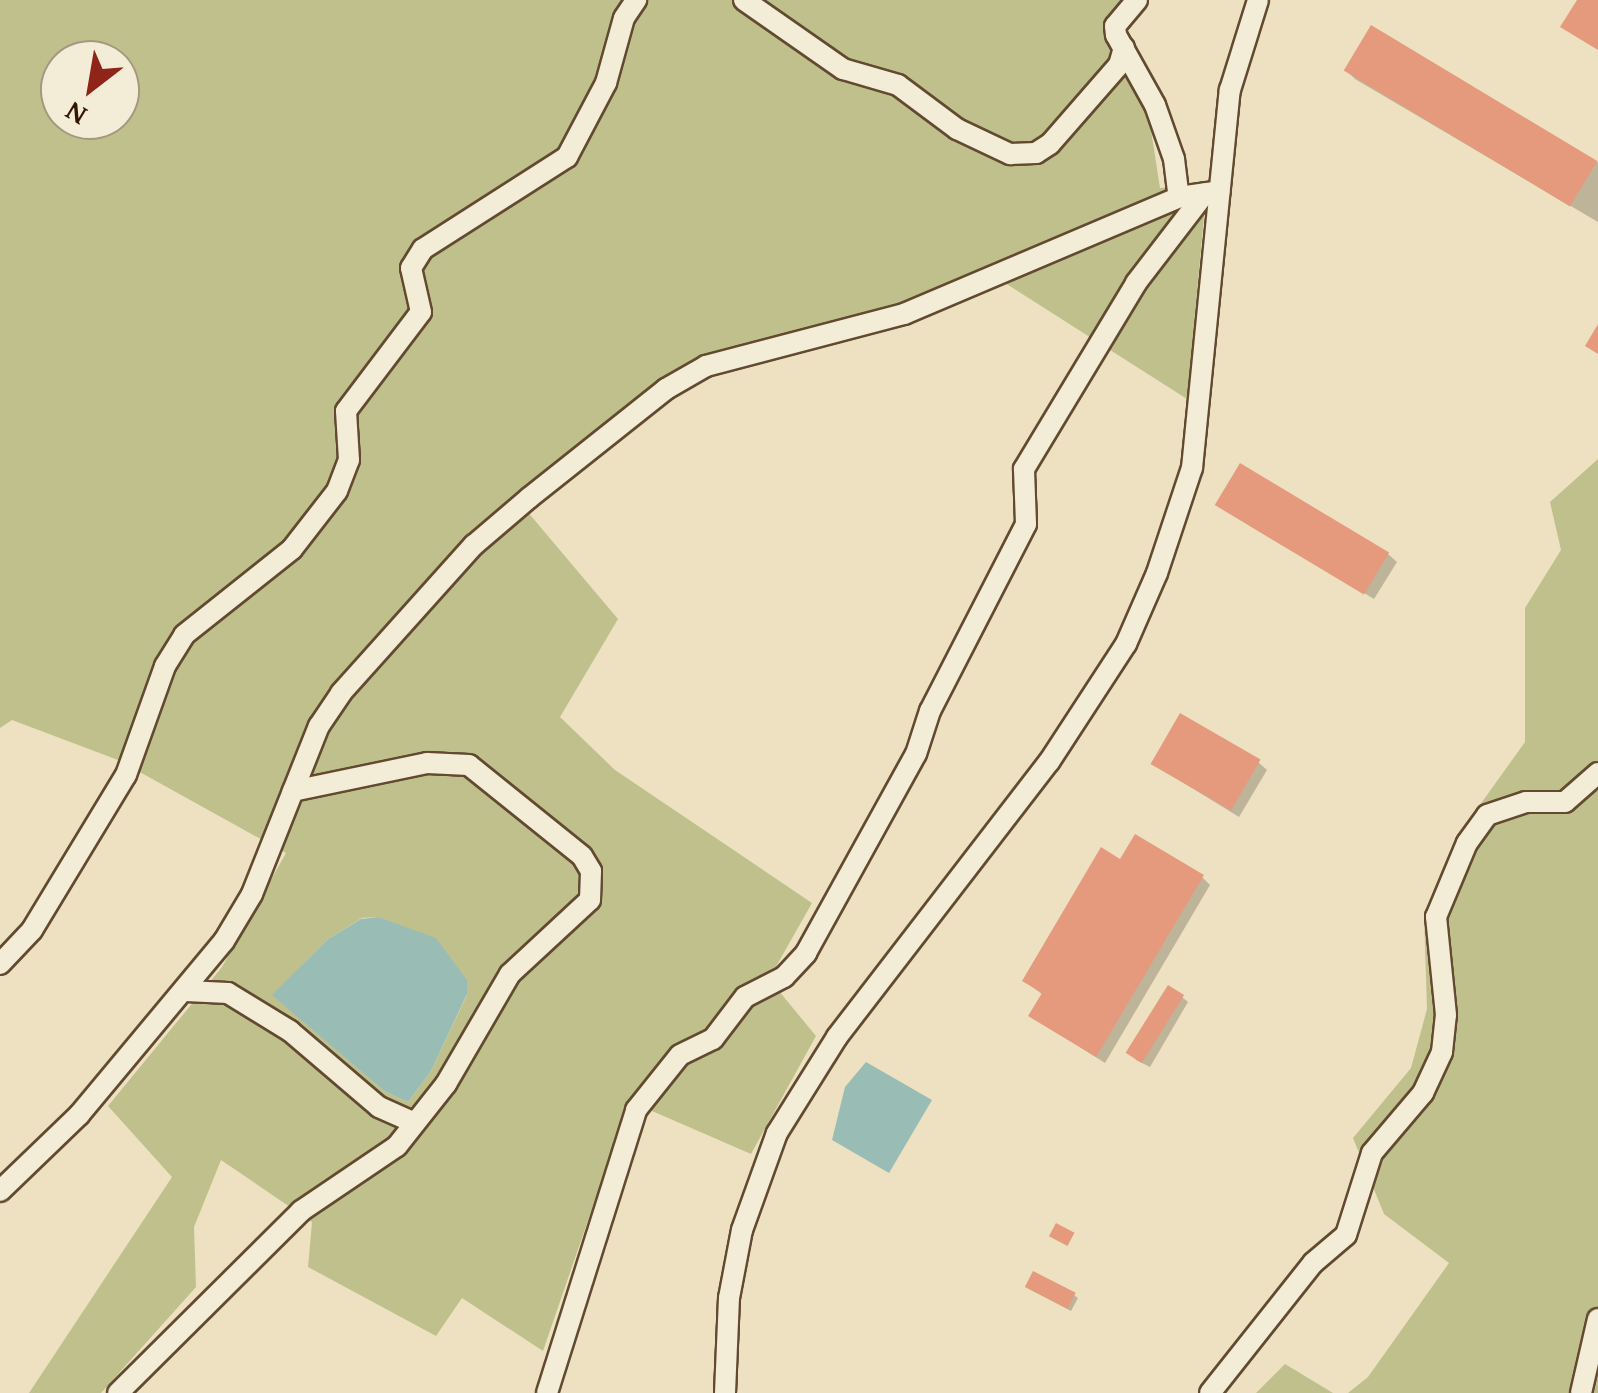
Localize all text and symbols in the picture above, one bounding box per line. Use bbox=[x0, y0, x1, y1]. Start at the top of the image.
north arrow bbox=[40, 40, 140, 140]
text: N bbox=[57, 92, 94, 137]

